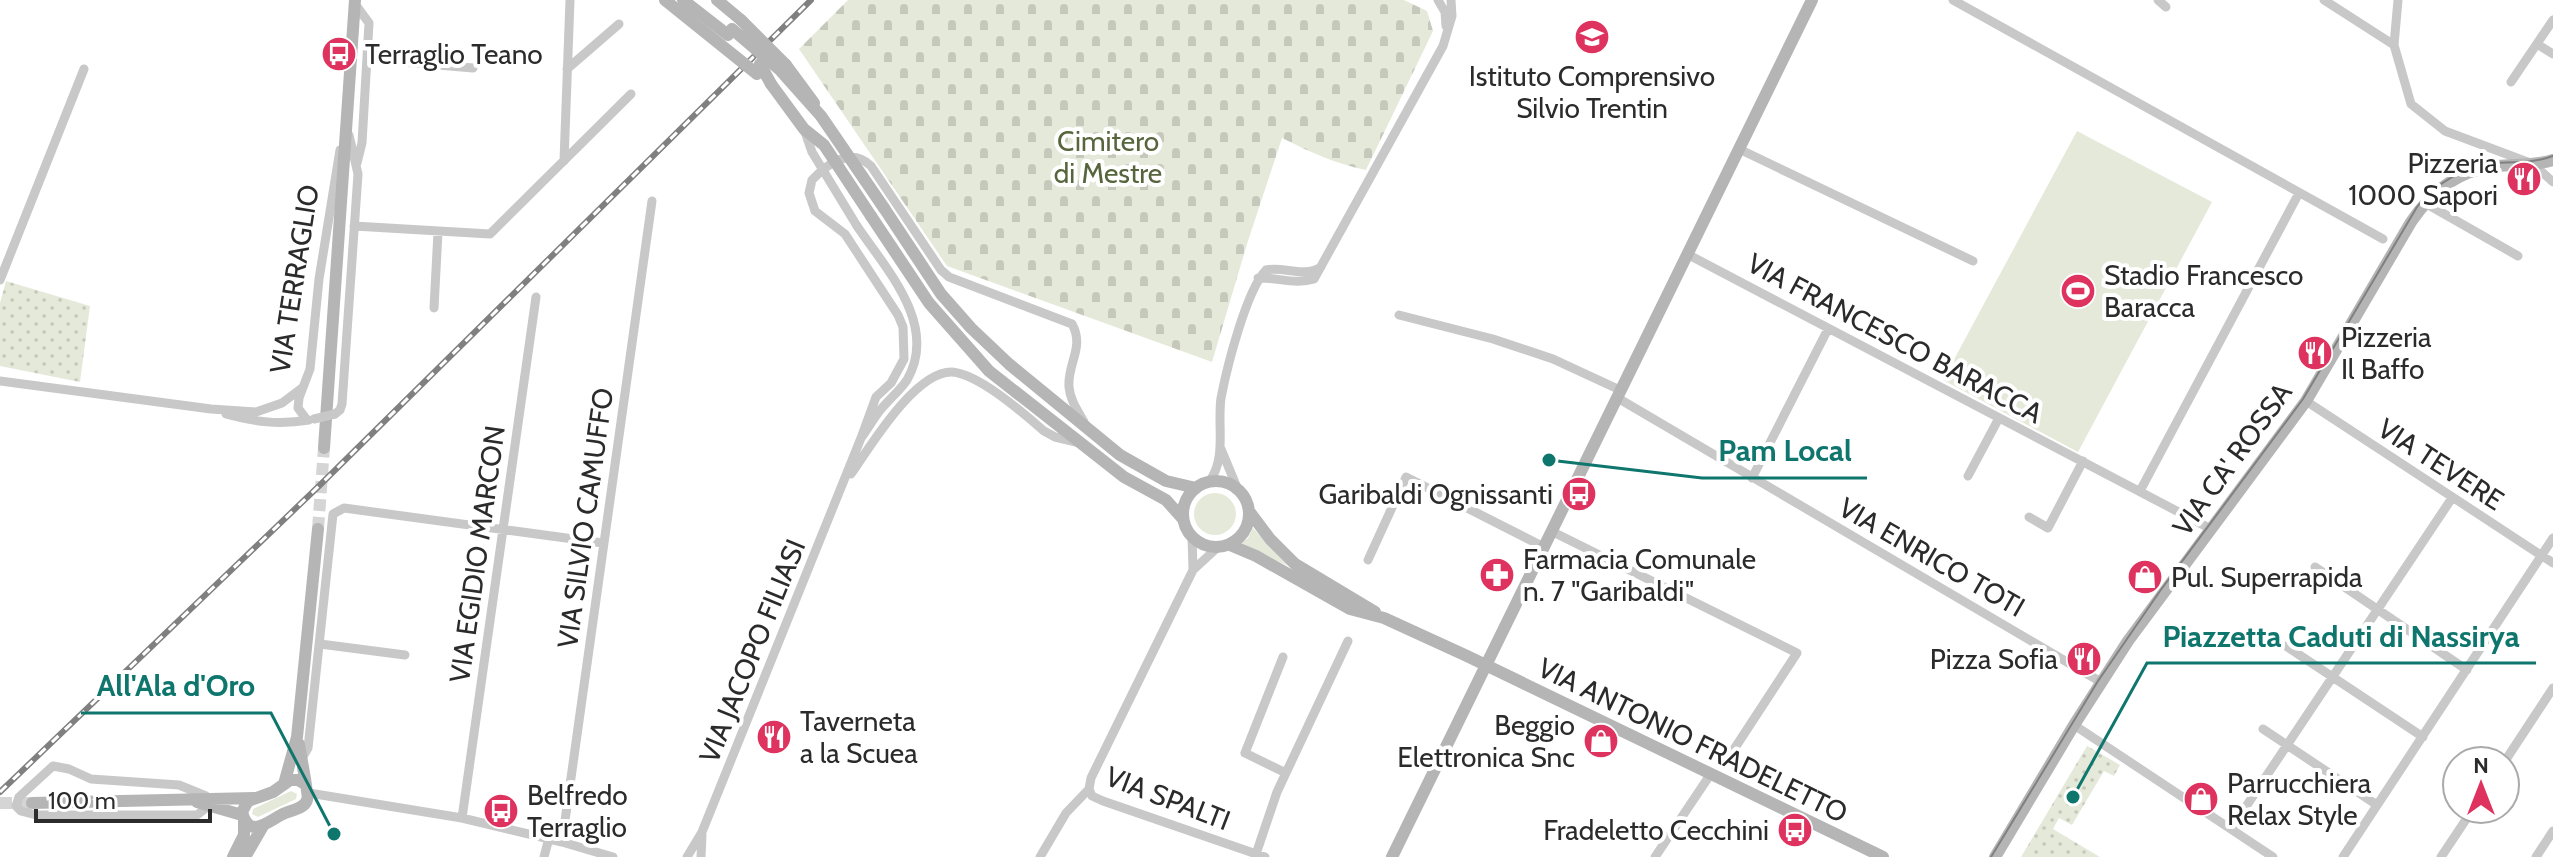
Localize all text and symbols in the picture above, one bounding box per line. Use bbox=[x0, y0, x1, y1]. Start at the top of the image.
school or university icon: Istituto Comprensivo Silvio Trentin bbox=[1573, 18, 1611, 56]
bus stop icon: Terraglio Teano bbox=[320, 35, 358, 73]
place label: Terraglio Teano bbox=[365, 37, 543, 71]
place label: Istituto Comprensivo Silvio Trentin bbox=[1469, 59, 1715, 125]
park label: Cimitero di Mestre bbox=[1054, 124, 1162, 190]
place label: Pizzeria 1000 Sapori bbox=[2348, 146, 2499, 212]
restaurant icon: Pizzeria 1000 Sapori bbox=[2505, 160, 2543, 198]
street label: VIA TERRAGLIO bbox=[262, 182, 326, 376]
street label: VIA FRANCESCO BARACCA bbox=[1742, 246, 2049, 431]
place label: Stadio Francesco Baracca bbox=[2104, 258, 2303, 324]
sports icon: Stadio Francesco Baracca bbox=[2059, 272, 2097, 310]
place label: Pizzeria Il Baffo bbox=[2341, 320, 2432, 386]
restaurant icon: Pizzeria Il Baffo bbox=[2296, 334, 2334, 372]
street label: VIA CA' ROSSA bbox=[2165, 375, 2299, 542]
street label: VIA SILVIO CAMUFFO bbox=[550, 386, 620, 650]
street label: VIA TEVERE bbox=[2372, 411, 2510, 517]
street label: VIA EGIDIO MARCON bbox=[442, 423, 512, 685]
callout: Pam Local bbox=[1702, 424, 1867, 478]
text: Pam Local bbox=[1718, 432, 1852, 469]
bus stop icon: Garibaldi Ognissanti bbox=[1560, 475, 1598, 513]
place label: Garibaldi Ognissanti bbox=[1318, 477, 1553, 511]
street label: VIA ENRICO TOTI bbox=[1833, 490, 2031, 624]
street label: VIA JACOPO FILIASI bbox=[692, 534, 812, 768]
place label: Farmacia Comunale n. 7 "Garibaldi" bbox=[1523, 542, 1756, 608]
pharmacy icon: Farmacia Comunale n. 7 "Garibaldi" bbox=[1478, 556, 1516, 594]
shop icon: Pul. Superrapida bbox=[2126, 558, 2164, 596]
place label: Pul. Superrapida bbox=[2171, 560, 2363, 594]
callout: Piazzetta Caduti di Nassirya bbox=[2147, 609, 2536, 663]
text: Piazzetta Caduti di Nassirya bbox=[2162, 618, 2520, 655]
restaurant icon: Pizza Sofia bbox=[2065, 640, 2103, 678]
place label: Pizza Sofia bbox=[1930, 642, 2059, 676]
street label: VIA ANTONIO FRADELETTO bbox=[1533, 650, 1853, 830]
callout: All'Ala d'Oro bbox=[81, 659, 271, 713]
text: All'Ala d'Oro bbox=[97, 667, 255, 704]
place label: Taverneta a la Scuea bbox=[800, 704, 918, 770]
place label: Beggio Elettronica Snc bbox=[1397, 708, 1575, 774]
restaurant icon: Taverneta a la Scuea bbox=[755, 718, 793, 756]
shop icon: Beggio Elettronica Snc bbox=[1582, 722, 1620, 760]
north arrow bbox=[2441, 745, 2521, 825]
text: N bbox=[2473, 752, 2489, 779]
street label: VIA SPALTI bbox=[1101, 759, 1235, 837]
place label: Parrucchiera Relax Style bbox=[2227, 766, 2372, 832]
scale bar bbox=[36, 773, 210, 823]
place label: Belfredo Terraglio bbox=[527, 778, 628, 844]
shop icon: Parrucchiera Relax Style bbox=[2182, 780, 2220, 818]
text: 100 m bbox=[48, 786, 116, 815]
bus stop icon: Belfredo Terraglio bbox=[482, 792, 520, 830]
bus stop icon: Fradeletto Cecchini bbox=[1776, 811, 1814, 849]
place label: Fradeletto Cecchini bbox=[1543, 813, 1769, 847]

